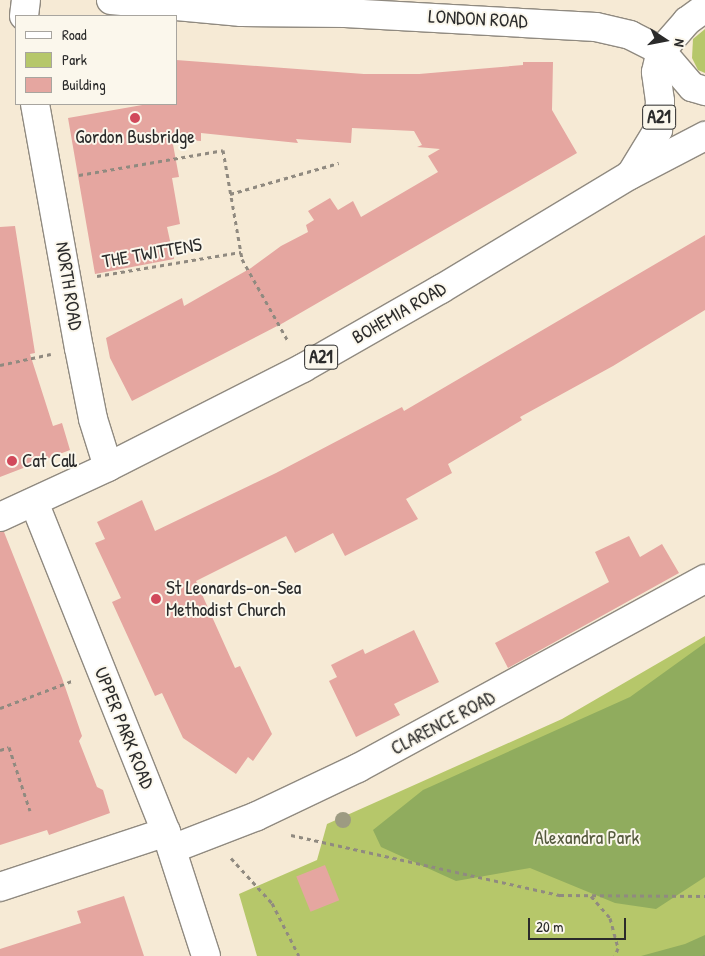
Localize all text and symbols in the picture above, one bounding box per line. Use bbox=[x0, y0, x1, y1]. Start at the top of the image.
street label: LONDON ROAD bbox=[428, 5, 528, 33]
legend bbox=[15, 15, 178, 105]
north arrow bbox=[640, 15, 690, 65]
text: Road bbox=[62, 24, 87, 45]
text: N bbox=[670, 37, 690, 48]
text: Park bbox=[62, 49, 87, 70]
text: Building bbox=[62, 74, 106, 95]
road number: A21 bbox=[642, 101, 676, 132]
marker: Gordon Busbridge bbox=[129, 112, 141, 124]
place label: Gordon Busbridge bbox=[75, 126, 195, 148]
street label: THE TWITTENS bbox=[100, 233, 204, 273]
street label: NORTH ROAD bbox=[51, 240, 87, 332]
street label: BOHEMIA ROAD bbox=[348, 277, 450, 349]
road number: A21 bbox=[304, 342, 338, 372]
place label: Cat Call bbox=[22, 450, 77, 472]
marker: Cat Call bbox=[6, 455, 18, 467]
place label: St Leonards-on-Sea Methodist Church bbox=[166, 577, 301, 621]
marker: St Leonards-on-Sea Methodist Church bbox=[150, 593, 162, 605]
street label: UPPER PARK ROAD bbox=[89, 664, 159, 792]
street label: CLARENCE ROAD bbox=[387, 686, 499, 760]
park label: Alexandra Park bbox=[535, 827, 639, 849]
scale bar bbox=[530, 908, 628, 940]
text: 20 m bbox=[536, 916, 563, 937]

